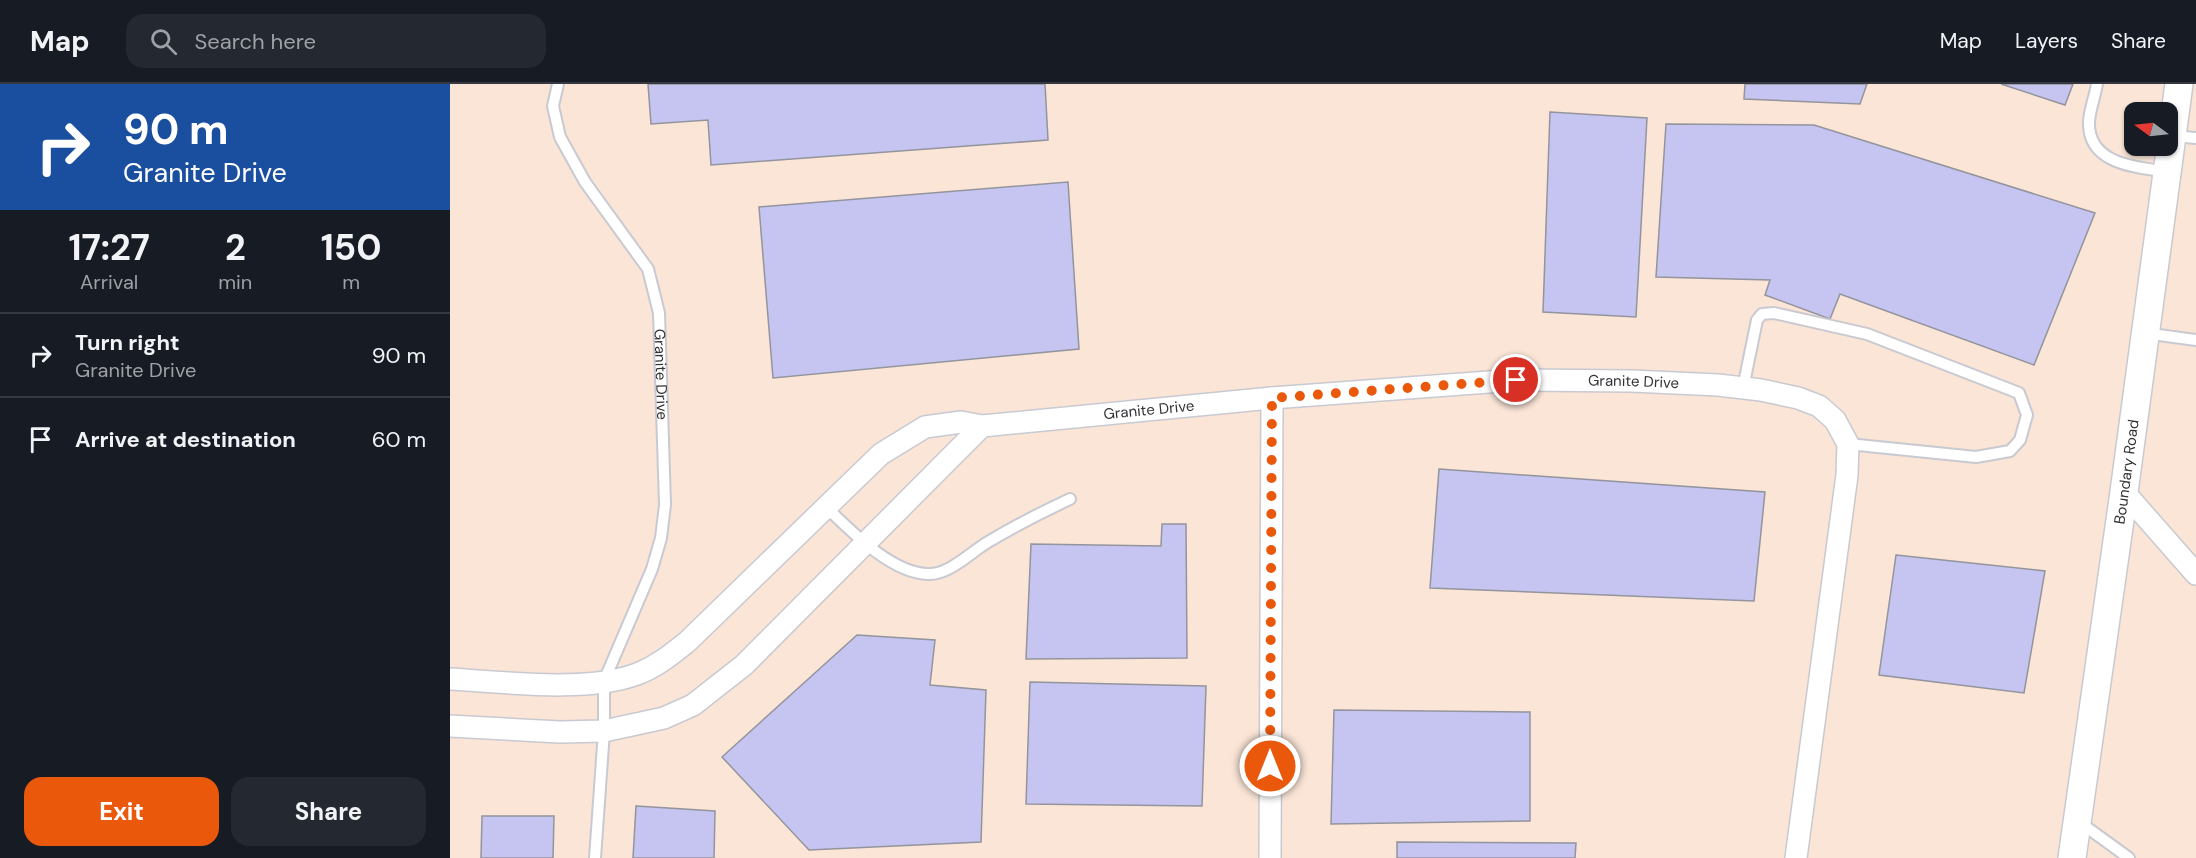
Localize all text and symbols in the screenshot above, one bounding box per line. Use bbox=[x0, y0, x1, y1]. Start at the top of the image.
search box bbox=[126, 14, 546, 68]
text: Map bbox=[30, 23, 90, 60]
icon: search bbox=[147, 25, 180, 58]
text: Search here bbox=[195, 27, 316, 56]
text: Map bbox=[1940, 27, 1982, 55]
text: Layers bbox=[2015, 27, 2078, 55]
text: Share bbox=[2111, 27, 2166, 55]
text: 90 m bbox=[123, 102, 229, 157]
north arrow bbox=[2124, 102, 2178, 156]
map controls bbox=[2124, 102, 2178, 156]
icon: right bbox=[24, 108, 102, 186]
text: Granite Drive bbox=[123, 155, 287, 190]
text: 17:27 bbox=[68, 224, 150, 271]
text: 2 bbox=[225, 224, 246, 271]
text: 150 bbox=[321, 224, 382, 271]
text: Arrival bbox=[80, 269, 138, 295]
text: min bbox=[218, 269, 252, 295]
text: m bbox=[342, 269, 360, 295]
text: Turn right bbox=[75, 328, 180, 357]
street label: Granite Drive bbox=[650, 329, 672, 420]
icon: right bbox=[24, 339, 57, 372]
text: 90 m bbox=[372, 341, 426, 370]
pin bbox=[1490, 354, 1541, 405]
text: Granite Drive bbox=[75, 357, 196, 383]
icon: arrive bbox=[1499, 363, 1532, 396]
street label: Granite Drive bbox=[1588, 371, 1680, 393]
street label: Granite Drive bbox=[1103, 396, 1195, 424]
street label: Boundary Road bbox=[2110, 418, 2144, 526]
icon: arrive bbox=[24, 423, 57, 456]
text: Arrive at destination bbox=[75, 425, 296, 454]
text: 60 m bbox=[372, 425, 426, 454]
position arrow bbox=[1238, 734, 1302, 798]
button: Exit bbox=[24, 777, 219, 846]
button: Share bbox=[231, 777, 426, 846]

